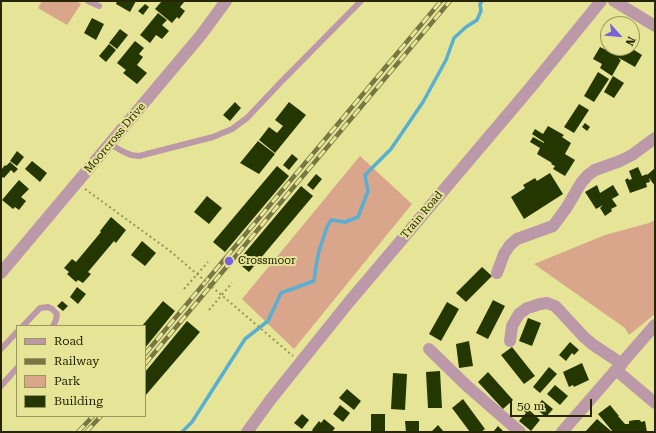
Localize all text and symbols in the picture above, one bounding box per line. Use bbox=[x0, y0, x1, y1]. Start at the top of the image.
north arrow bbox=[600, 16, 640, 56]
text: N bbox=[623, 34, 638, 48]
street label: Moorcross Drive bbox=[82, 100, 148, 176]
street label: Train Road bbox=[398, 189, 446, 241]
place label: Crossmoor bbox=[238, 254, 296, 268]
marker: Crossmoor bbox=[223, 255, 235, 267]
legend bbox=[16, 325, 146, 417]
text: Road bbox=[54, 334, 83, 348]
text: Railway bbox=[54, 354, 99, 368]
text: Park bbox=[54, 374, 80, 388]
scale bar bbox=[512, 391, 594, 417]
text: Building bbox=[54, 394, 103, 408]
text: 50 m bbox=[517, 399, 544, 413]

